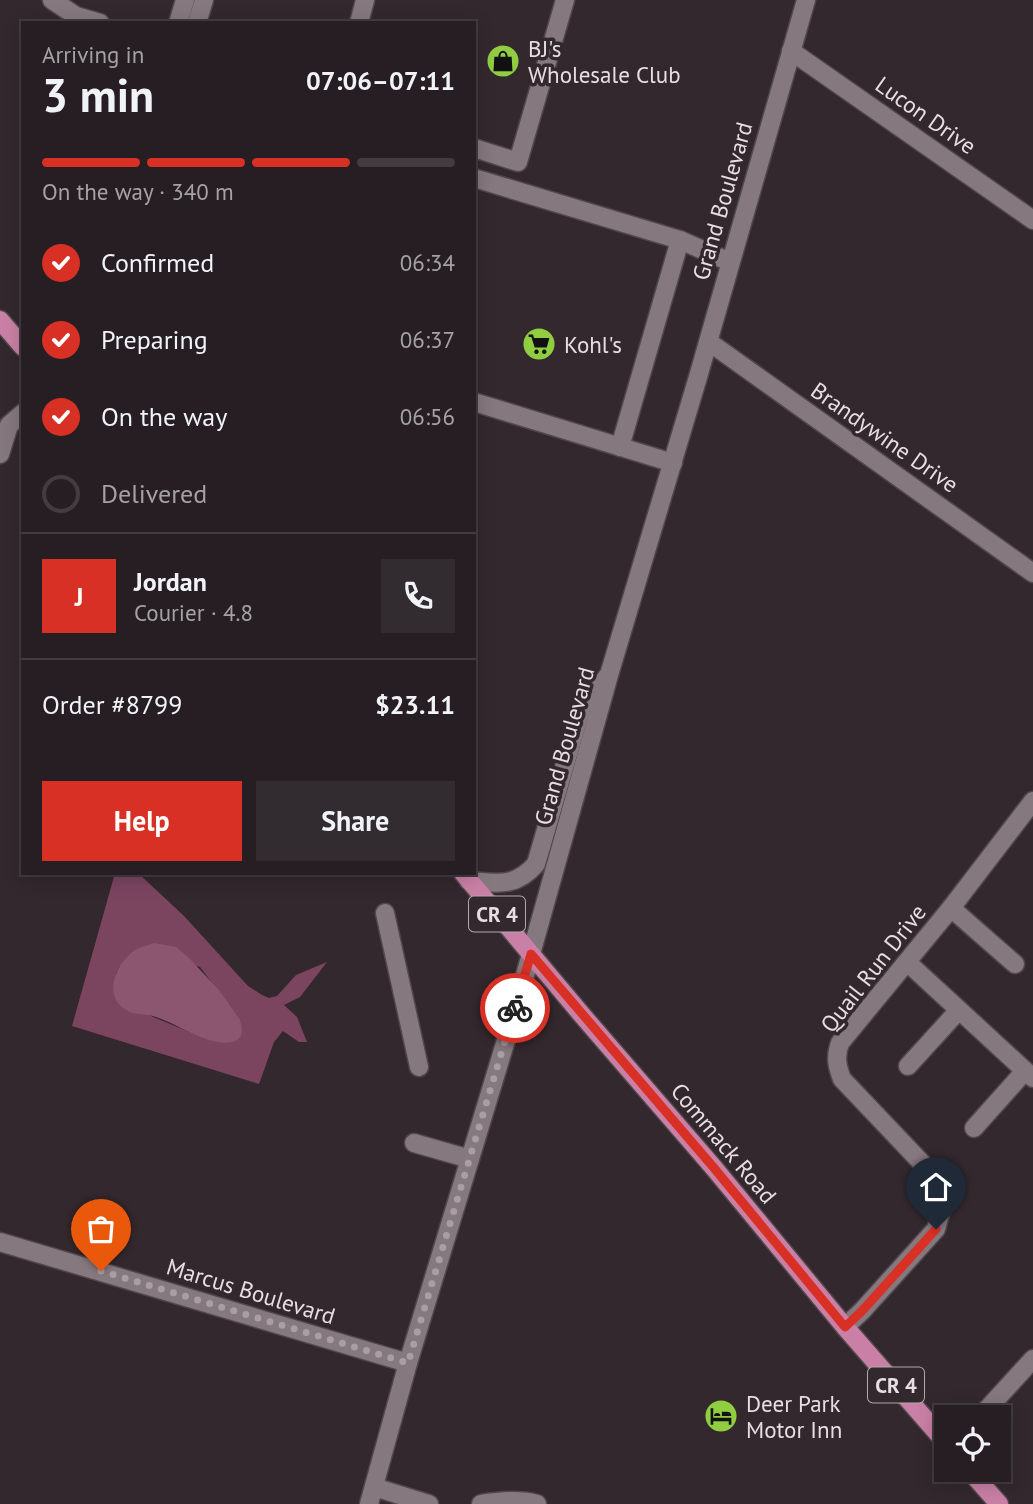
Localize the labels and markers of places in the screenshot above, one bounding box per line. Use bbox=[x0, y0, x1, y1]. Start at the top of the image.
place label: BJ's Wholesale Club bbox=[528, 34, 681, 89]
shop icon: BJ's Wholesale Club bbox=[484, 42, 522, 80]
supermarket icon: Kohl's bbox=[520, 325, 558, 363]
place label: Kohl's bbox=[564, 330, 622, 359]
pin bbox=[906, 1157, 966, 1229]
pin bbox=[71, 1199, 131, 1271]
place label: Deer Park Motor Inn bbox=[746, 1389, 842, 1444]
hotel icon: Deer Park Motor Inn bbox=[702, 1397, 740, 1435]

